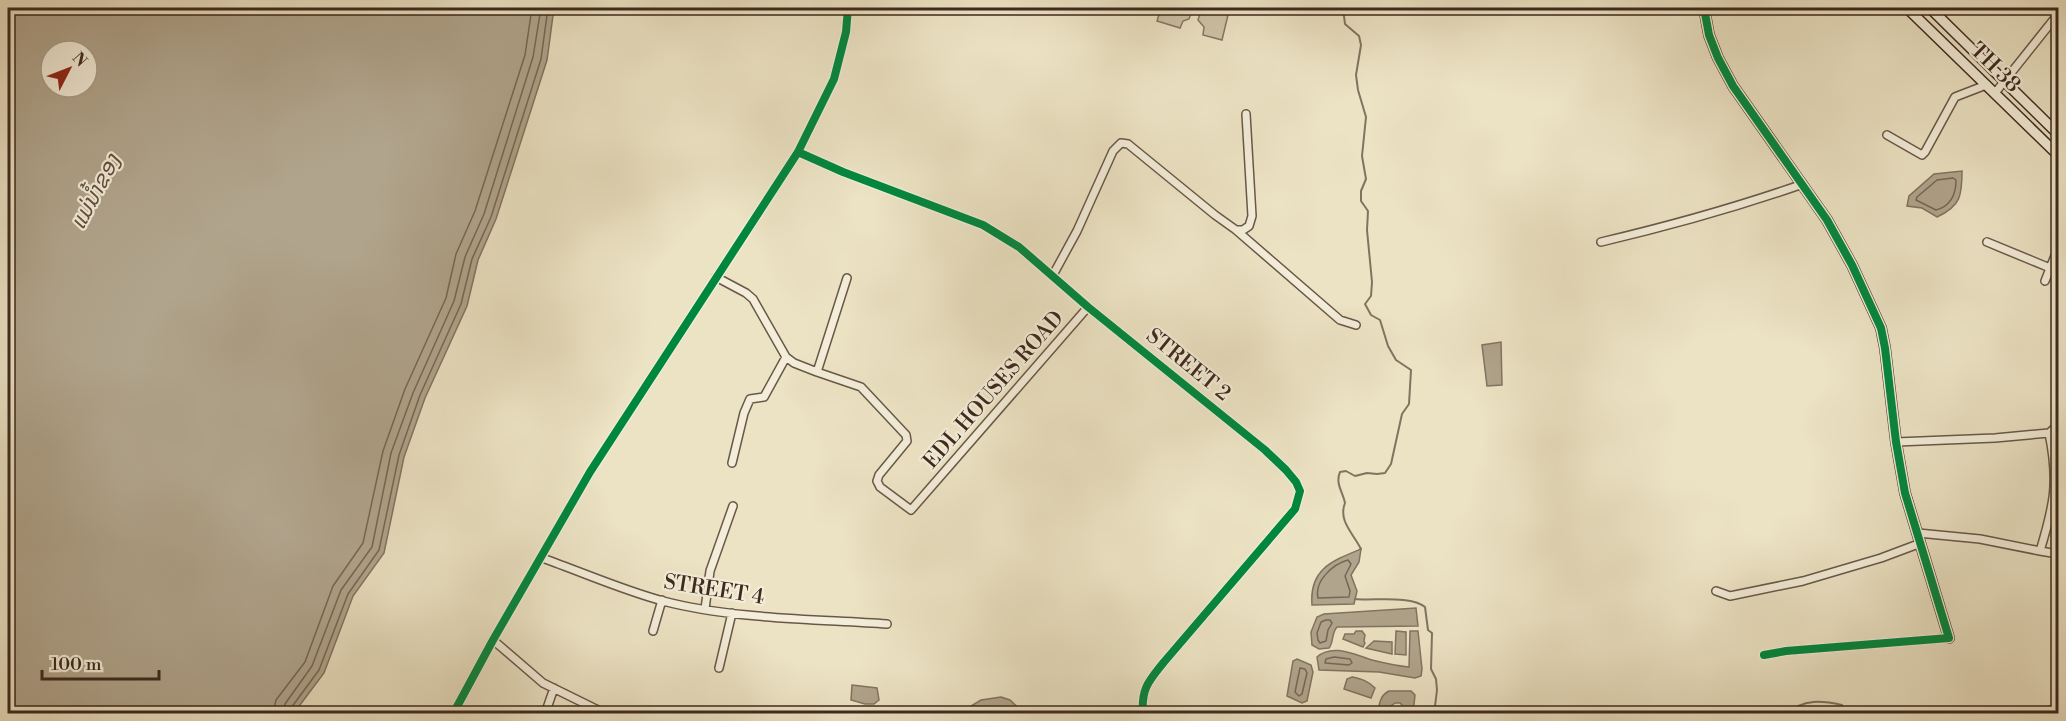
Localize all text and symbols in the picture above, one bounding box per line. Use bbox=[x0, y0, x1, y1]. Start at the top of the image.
street label: TH 38 bbox=[1964, 38, 2026, 98]
north arrow bbox=[39, 39, 99, 99]
text: N bbox=[68, 48, 91, 71]
water label: ແມ່ນ້ຳຂອງ bbox=[62, 147, 127, 234]
street label: EDL HOUSES ROAD bbox=[918, 306, 1070, 474]
street label: STREET 2 bbox=[1141, 323, 1235, 407]
street label: STREET 4 bbox=[662, 569, 766, 611]
scale bar bbox=[42, 643, 159, 681]
text: 100 m bbox=[51, 653, 102, 676]

